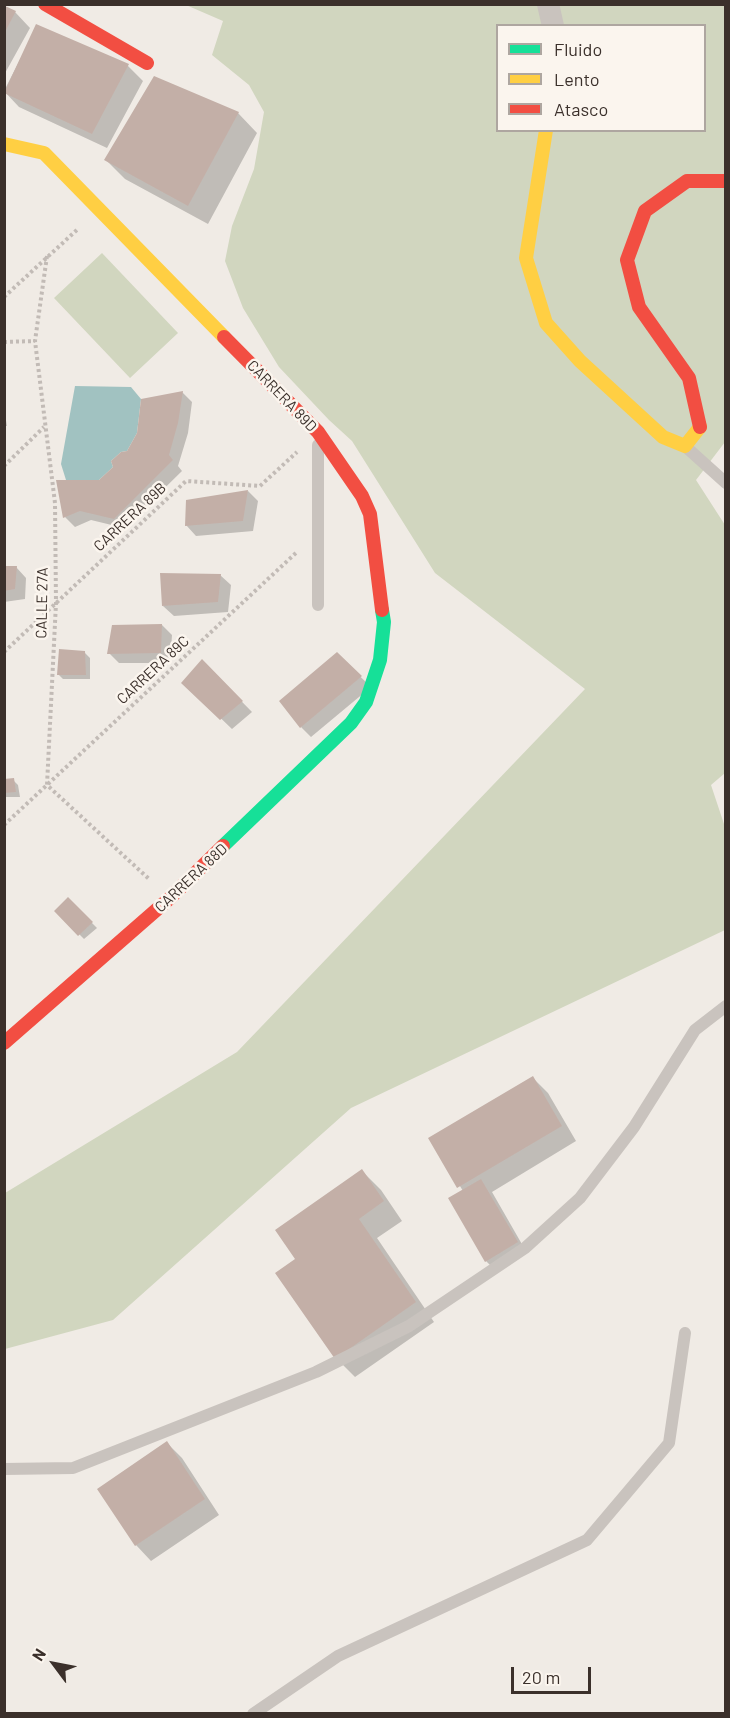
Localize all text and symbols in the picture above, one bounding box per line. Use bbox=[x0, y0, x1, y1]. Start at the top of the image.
legend bbox=[496, 24, 706, 132]
text: Fluido bbox=[554, 38, 602, 60]
text: Lento bbox=[554, 68, 600, 90]
text: Atasco bbox=[554, 98, 608, 120]
street label: CARRERA 89D bbox=[243, 357, 321, 435]
street label: CARRERA 89B bbox=[90, 479, 170, 555]
street label: CALLE 27A bbox=[32, 567, 52, 639]
street label: CARRERA 89C bbox=[113, 632, 193, 708]
street label: CARRERA 88D bbox=[151, 840, 231, 916]
north arrow bbox=[24, 1634, 84, 1694]
text: N bbox=[27, 1645, 49, 1664]
scale bar bbox=[514, 1655, 594, 1693]
text: 20 m bbox=[522, 1666, 560, 1688]

